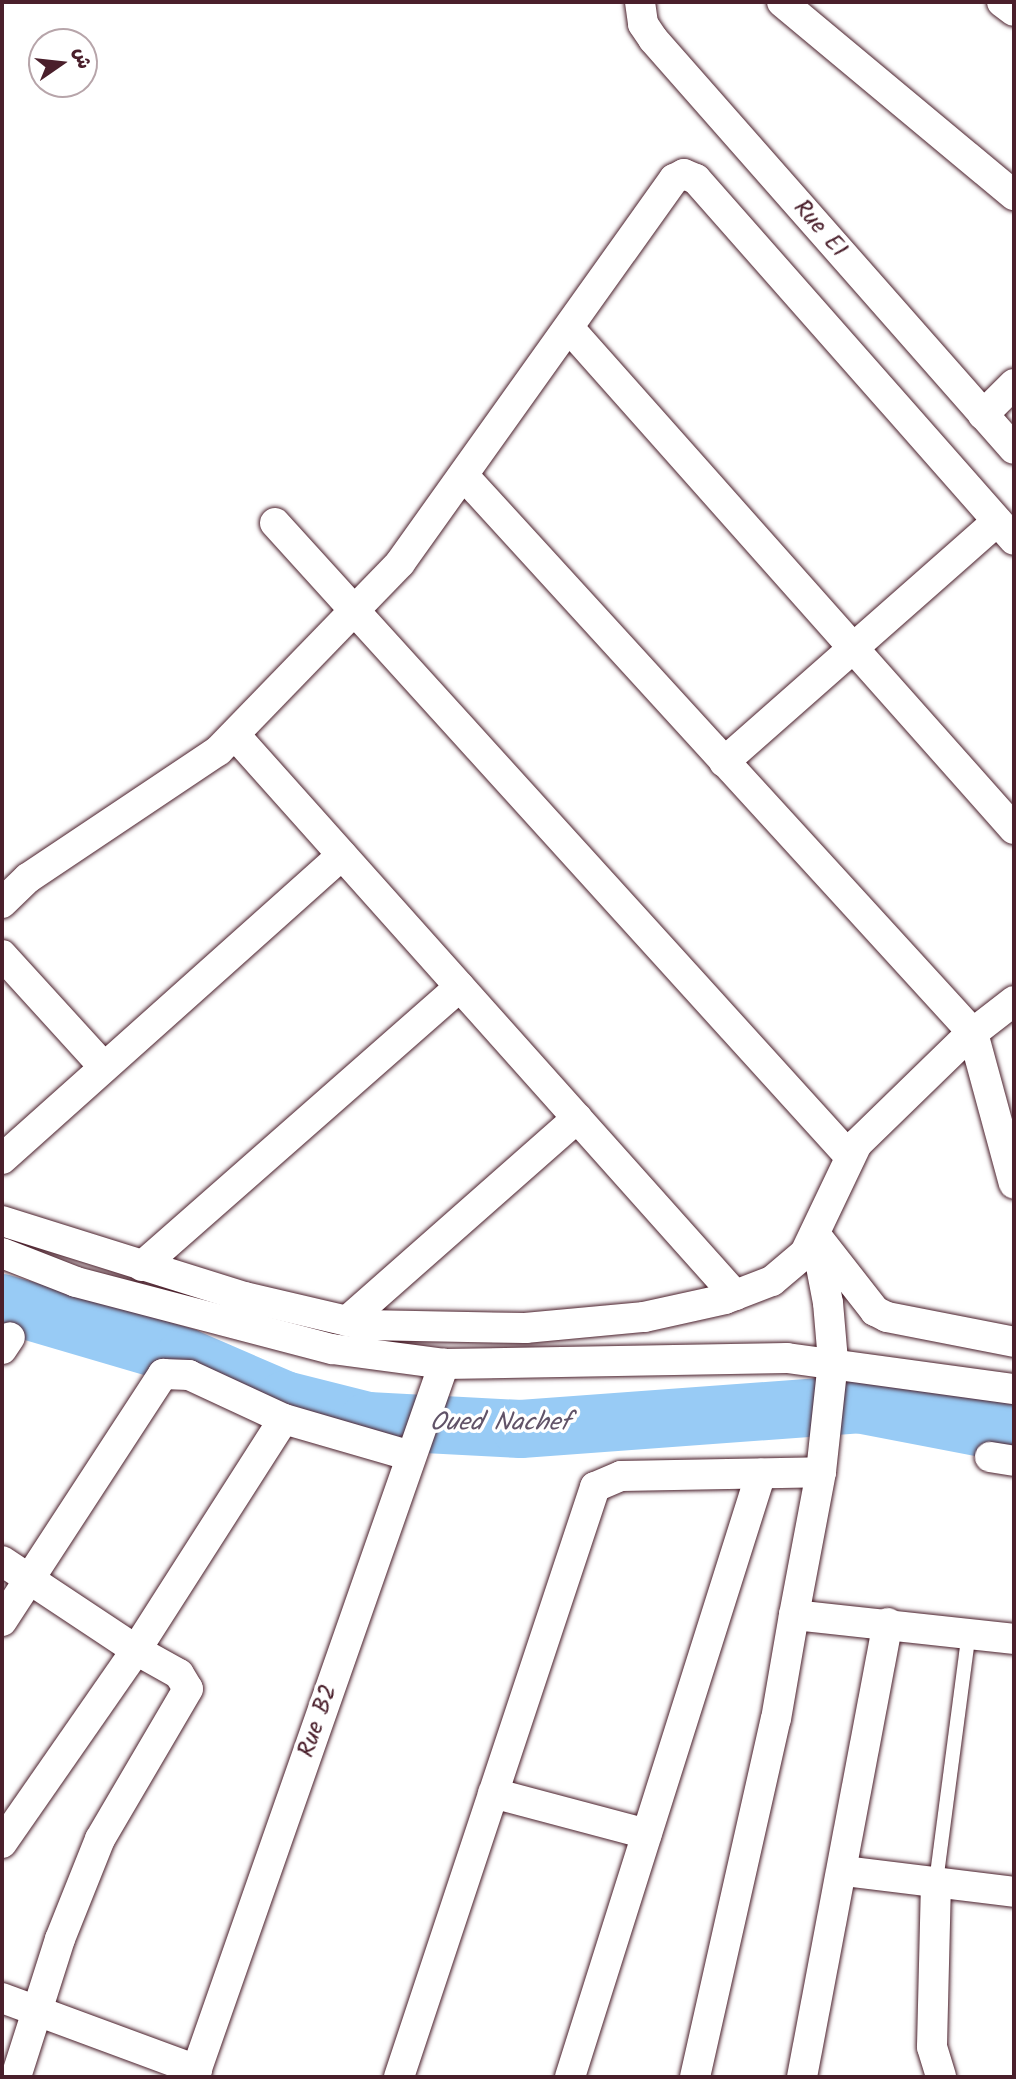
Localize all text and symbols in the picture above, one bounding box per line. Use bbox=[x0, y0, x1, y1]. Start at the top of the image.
north arrow bbox=[28, 28, 98, 98]
text: ش bbox=[64, 45, 99, 72]
street label: Rue E1 bbox=[787, 194, 853, 264]
water label: Oued Nachef bbox=[430, 1408, 570, 1440]
street label: Rue B2 bbox=[292, 1681, 344, 1761]

